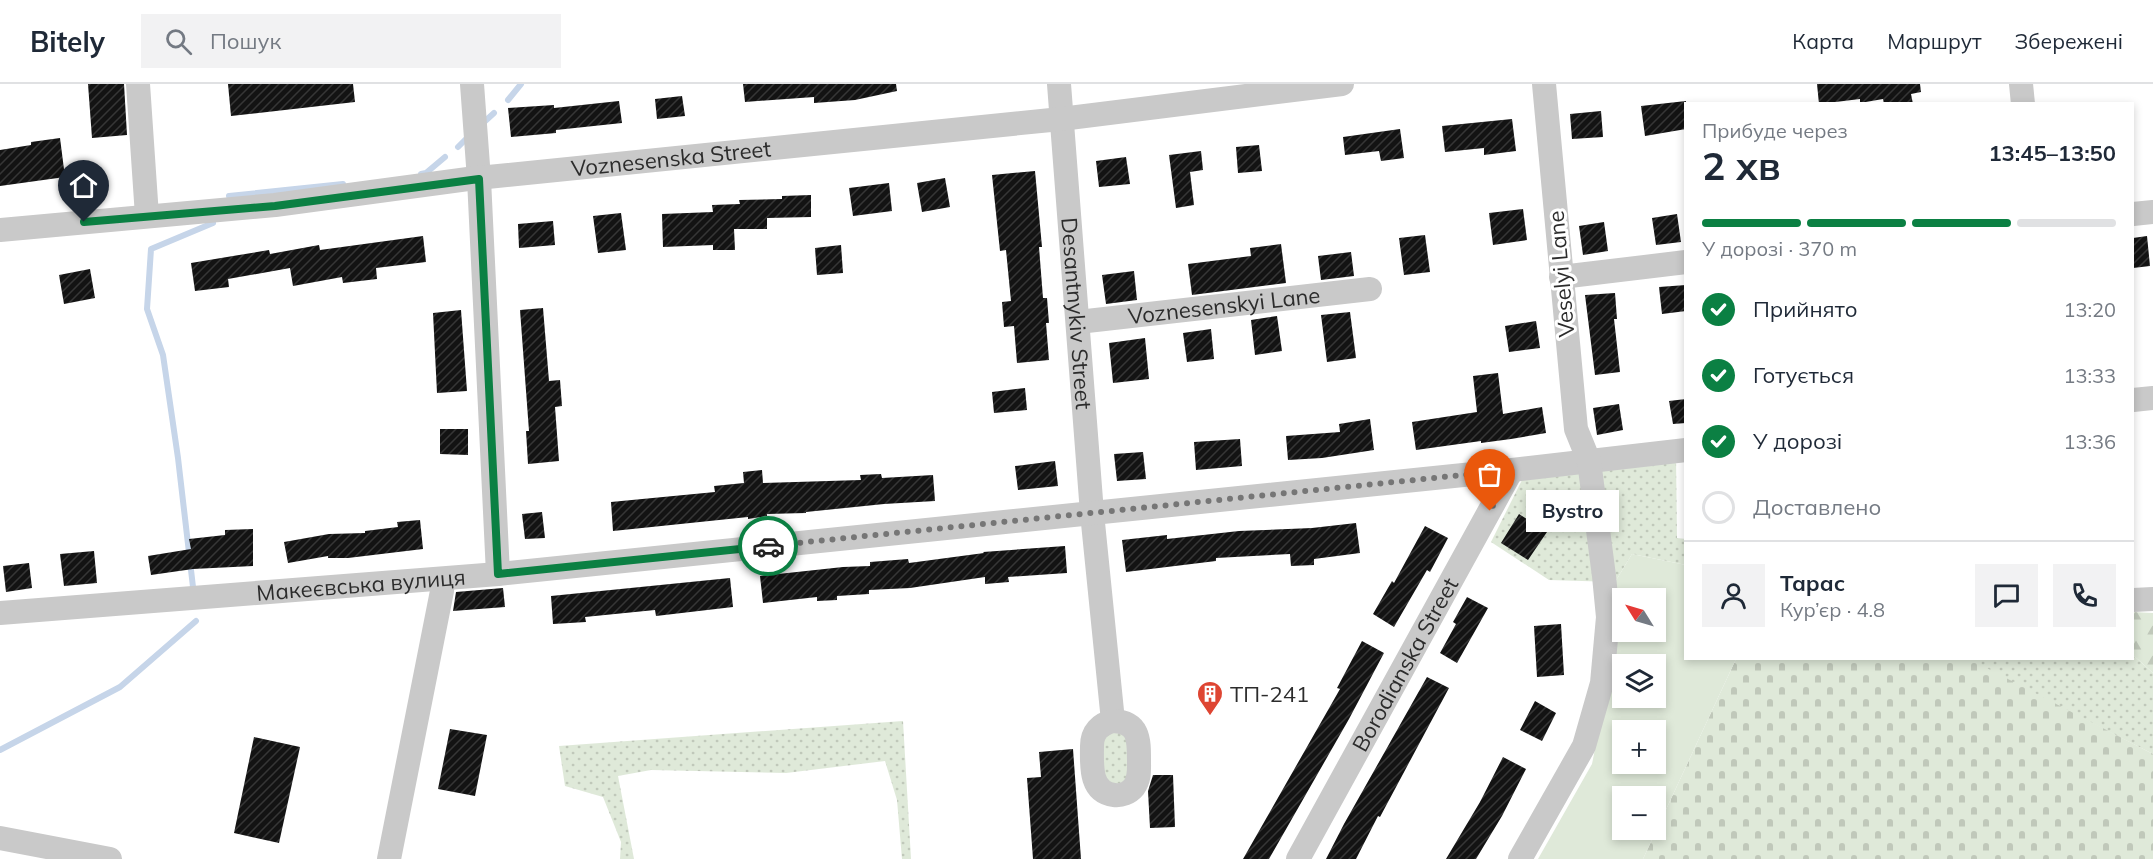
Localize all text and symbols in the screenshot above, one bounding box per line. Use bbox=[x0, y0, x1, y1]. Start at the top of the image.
search box bbox=[141, 14, 561, 68]
text: Bitely bbox=[30, 24, 105, 59]
icon: search bbox=[162, 25, 195, 58]
text: Пошук bbox=[210, 27, 281, 55]
text: Карта bbox=[1792, 28, 1854, 54]
text: Маршрут bbox=[1887, 28, 1982, 54]
text: Збережені bbox=[2015, 28, 2123, 54]
text: Прибуде через bbox=[1702, 118, 1848, 143]
street label: Voznesenska Street bbox=[570, 134, 773, 182]
text: 13:45–13:50 bbox=[1988, 139, 2116, 167]
text: 2 хв bbox=[1702, 141, 1781, 190]
pin bbox=[58, 160, 109, 222]
icon: home bbox=[67, 169, 100, 202]
street label: Veselyi Lane bbox=[1542, 210, 1580, 338]
street label: Desantnykiv Street bbox=[1055, 216, 1098, 411]
text: У дорозі · 370 m bbox=[1702, 236, 1857, 261]
street label: Voznesenskyi Lane bbox=[1126, 281, 1322, 330]
icon: check bbox=[1702, 293, 1735, 326]
text: Прийнято bbox=[1753, 295, 1857, 323]
text: 13:20 bbox=[2063, 297, 2116, 322]
icon: check bbox=[1702, 359, 1735, 392]
text: Готується bbox=[1753, 361, 1854, 389]
text: 13:33 bbox=[2063, 363, 2116, 388]
icon: check bbox=[1702, 425, 1735, 458]
text: У дорозі bbox=[1753, 427, 1842, 455]
text: 13:36 bbox=[2063, 429, 2116, 454]
pin bbox=[1464, 449, 1515, 511]
icon: bag bbox=[1473, 458, 1506, 491]
callout: Bystro bbox=[1526, 490, 1619, 532]
text: Доставлено bbox=[1753, 493, 1881, 521]
text: Bystro bbox=[1542, 498, 1603, 523]
courier bbox=[738, 516, 798, 576]
icon: car bbox=[752, 530, 785, 563]
street label: Макеєвська вулиця bbox=[255, 563, 466, 607]
button: person bbox=[1702, 564, 1765, 627]
button: chat bbox=[1975, 564, 2038, 627]
button: phone bbox=[2053, 564, 2116, 627]
text: Тарас bbox=[1780, 569, 1845, 597]
street label: Borodianska Street bbox=[1346, 572, 1464, 756]
north arrow bbox=[1612, 588, 1666, 642]
map controls bbox=[1612, 588, 1666, 840]
text: Кур’єр · 4.8 bbox=[1780, 597, 1885, 622]
button: layers bbox=[1612, 654, 1666, 708]
building icon: ТП-241 bbox=[1195, 679, 1225, 717]
place label: ТП-241 bbox=[1230, 680, 1309, 708]
button: + bbox=[1612, 720, 1666, 774]
button: − bbox=[1612, 786, 1666, 840]

